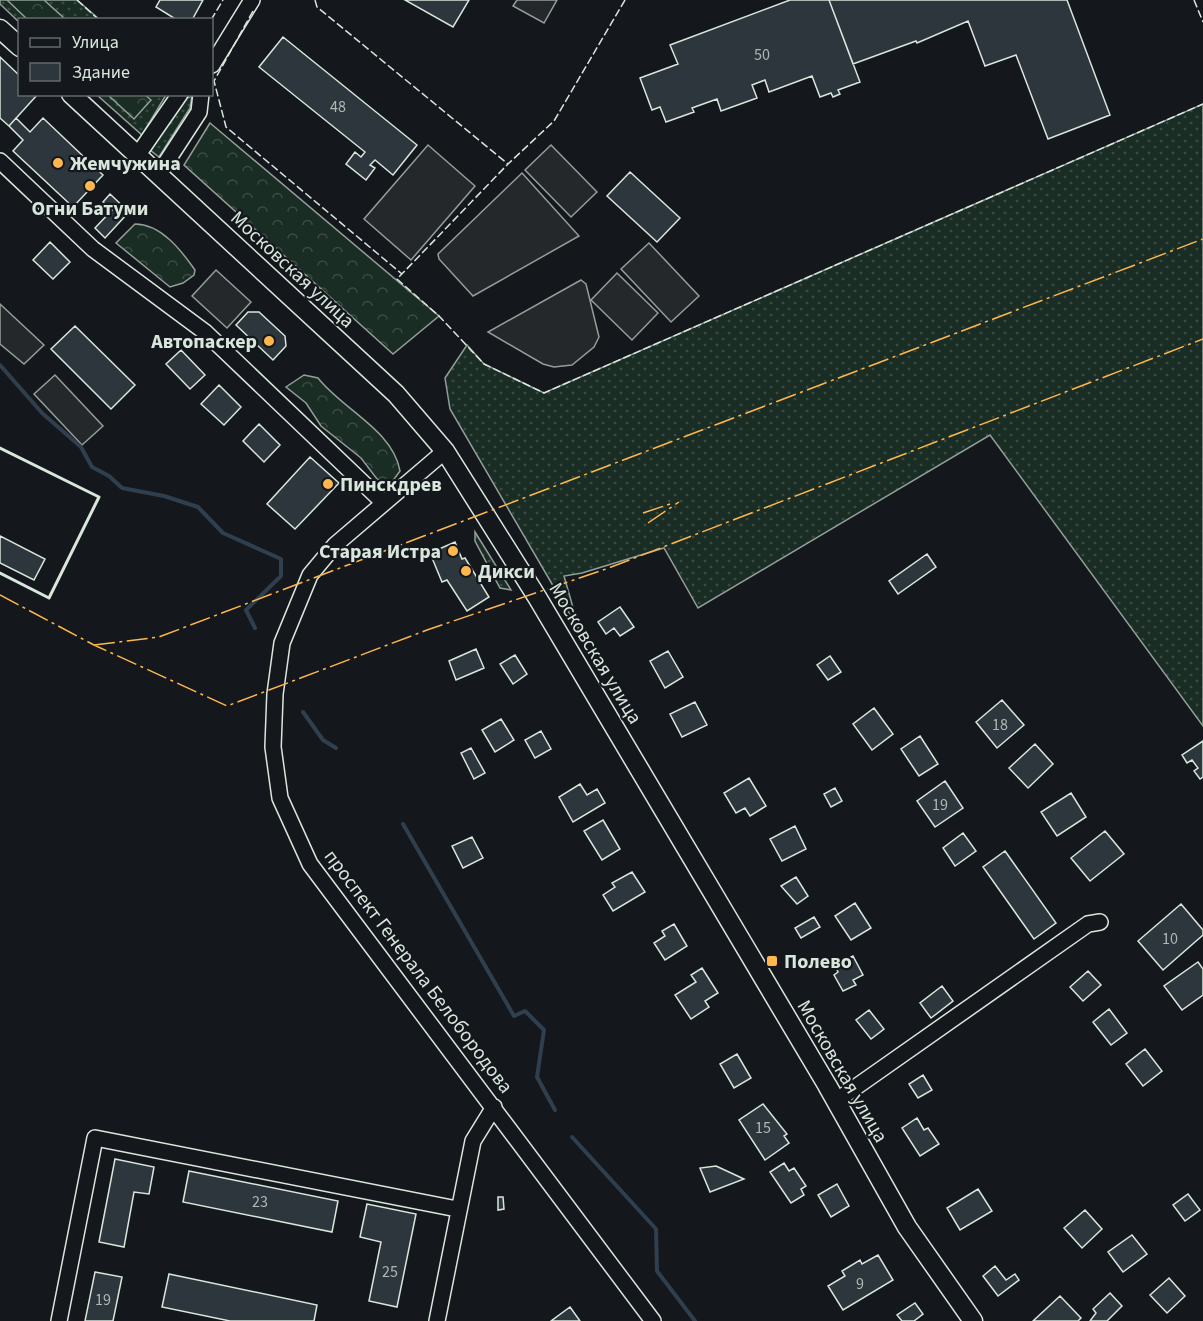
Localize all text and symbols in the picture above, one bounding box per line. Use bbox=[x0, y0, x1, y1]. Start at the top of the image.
legend bbox=[18, 18, 213, 96]
text: Улица bbox=[72, 30, 119, 55]
house number: 50 bbox=[754, 44, 770, 66]
text: Здание bbox=[72, 60, 130, 85]
house number: 48 bbox=[330, 96, 346, 118]
place label: Жемчужина bbox=[70, 150, 181, 178]
marker: Жемчужина bbox=[51, 156, 65, 170]
marker: Огни Батуми bbox=[83, 179, 97, 193]
place label: Огни Батуми bbox=[32, 195, 148, 223]
street label: Московская улица bbox=[224, 205, 361, 335]
place label: Автопаскер bbox=[150, 328, 257, 356]
marker: Автопаскер bbox=[262, 334, 276, 348]
place label: Пинскдрев bbox=[340, 471, 442, 499]
marker: Пинскдрев bbox=[321, 477, 335, 491]
place label: Старая Истра bbox=[319, 538, 441, 566]
marker: Старая Истра bbox=[446, 544, 460, 558]
place label: Дикси bbox=[478, 558, 535, 586]
marker: Дикси bbox=[459, 564, 473, 578]
street label: Московская улица bbox=[542, 577, 649, 730]
house number: 18 bbox=[992, 714, 1008, 736]
house number: 19 bbox=[932, 794, 948, 816]
street label: проспект Генерала Белобородова bbox=[317, 844, 519, 1099]
house number: 10 bbox=[1162, 928, 1178, 950]
place label: Полево bbox=[784, 948, 852, 976]
marker: Полево bbox=[765, 954, 779, 968]
street label: Московская улица bbox=[790, 995, 894, 1148]
house number: 15 bbox=[755, 1117, 771, 1139]
house number: 23 bbox=[252, 1191, 268, 1213]
house number: 25 bbox=[382, 1261, 398, 1283]
house number: 9 bbox=[856, 1273, 864, 1295]
house number: 19 bbox=[95, 1289, 111, 1311]

